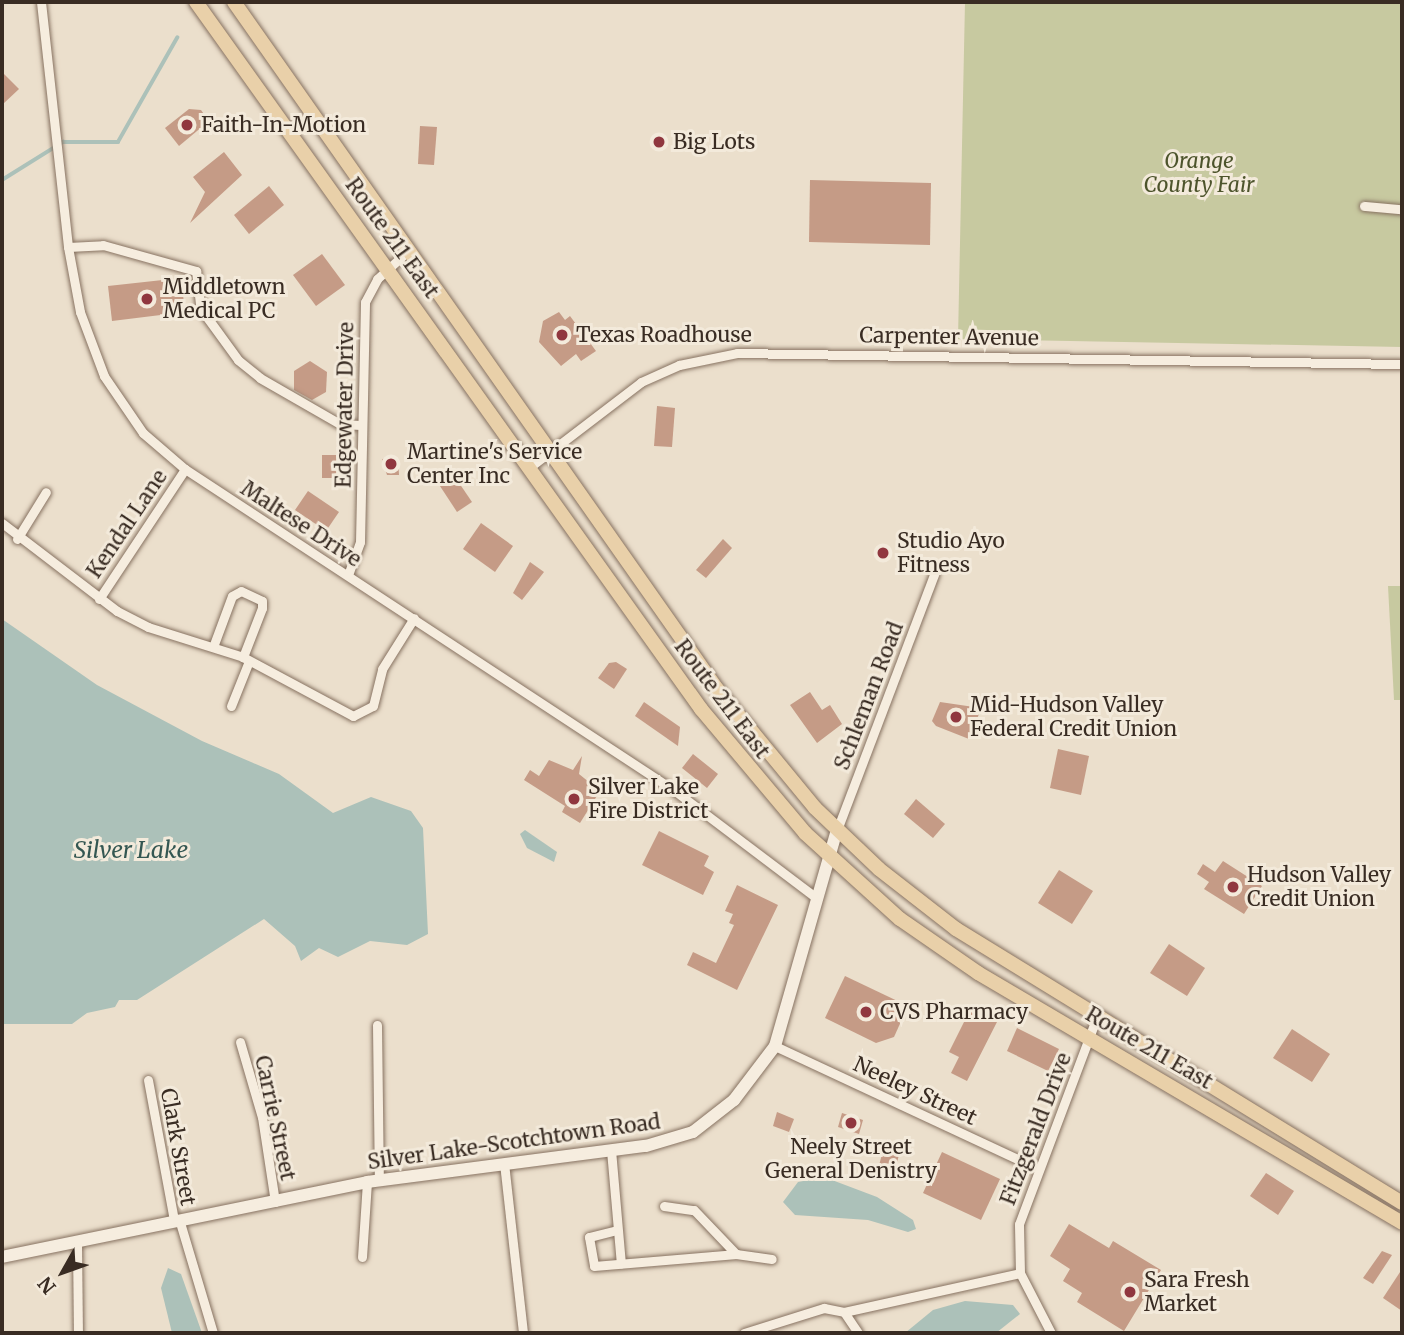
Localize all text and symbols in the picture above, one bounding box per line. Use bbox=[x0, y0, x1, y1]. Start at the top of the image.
place label: Faith-In-Motion bbox=[201, 112, 366, 138]
marker: Faith-In-Motion bbox=[179, 117, 195, 133]
place label: Big Lots bbox=[673, 129, 755, 155]
marker: Big Lots bbox=[651, 134, 667, 150]
park label: Orange County Fair bbox=[1143, 148, 1255, 198]
street label: Route 211 East bbox=[340, 173, 444, 303]
place label: Middletown Medical PC bbox=[163, 274, 286, 324]
marker: Middletown Medical PC bbox=[137, 289, 157, 309]
street label: Edgewater Drive bbox=[331, 322, 359, 488]
place label: Texas Roadhouse bbox=[576, 322, 752, 348]
street label: Carpenter Avenue bbox=[859, 323, 1039, 351]
marker: Texas Roadhouse bbox=[554, 327, 570, 343]
place label: Martine's Service Center Inc bbox=[407, 439, 582, 489]
marker: Martine's Service Center Inc bbox=[381, 454, 401, 474]
street label: Kendal Lane bbox=[82, 465, 172, 583]
street label: Maltese Drive bbox=[236, 476, 366, 572]
place label: Studio Ayo Fitness bbox=[897, 528, 1005, 578]
marker: Studio Ayo Fitness bbox=[875, 545, 891, 561]
street label: Schleman Road bbox=[829, 619, 909, 773]
street label: Route 211 East bbox=[669, 635, 775, 763]
place label: Mid-Hudson Valley Federal Credit Union bbox=[970, 692, 1177, 742]
marker: Mid-Hudson Valley Federal Credit Union bbox=[948, 709, 964, 725]
place label: Silver Lake Fire District bbox=[588, 774, 708, 824]
marker: Silver Lake Fire District bbox=[566, 791, 582, 807]
water label: Silver Lake bbox=[74, 836, 188, 864]
place label: Hudson Valley Credit Union bbox=[1247, 862, 1391, 912]
marker: Hudson Valley Credit Union bbox=[1225, 879, 1241, 895]
place label: CVS Pharmacy bbox=[880, 999, 1028, 1025]
street label: Route 211 East bbox=[1081, 1002, 1217, 1094]
marker: CVS Pharmacy bbox=[858, 1004, 874, 1020]
street label: Fitzgerald Drive bbox=[995, 1049, 1077, 1209]
street label: Neeley Street bbox=[849, 1051, 981, 1131]
street label: Carrie Street bbox=[249, 1053, 301, 1183]
street label: Clark Street bbox=[155, 1086, 201, 1208]
street label: Silver Lake-Scotchtown Road bbox=[366, 1109, 662, 1175]
marker: Neely Street General Denistry bbox=[843, 1115, 859, 1131]
place label: Neely Street General Denistry bbox=[765, 1134, 937, 1184]
north arrow bbox=[28, 1237, 98, 1307]
place label: Sara Fresh Market bbox=[1144, 1267, 1250, 1317]
text: N bbox=[33, 1272, 61, 1299]
marker: Sara Fresh Market bbox=[1122, 1284, 1138, 1300]

